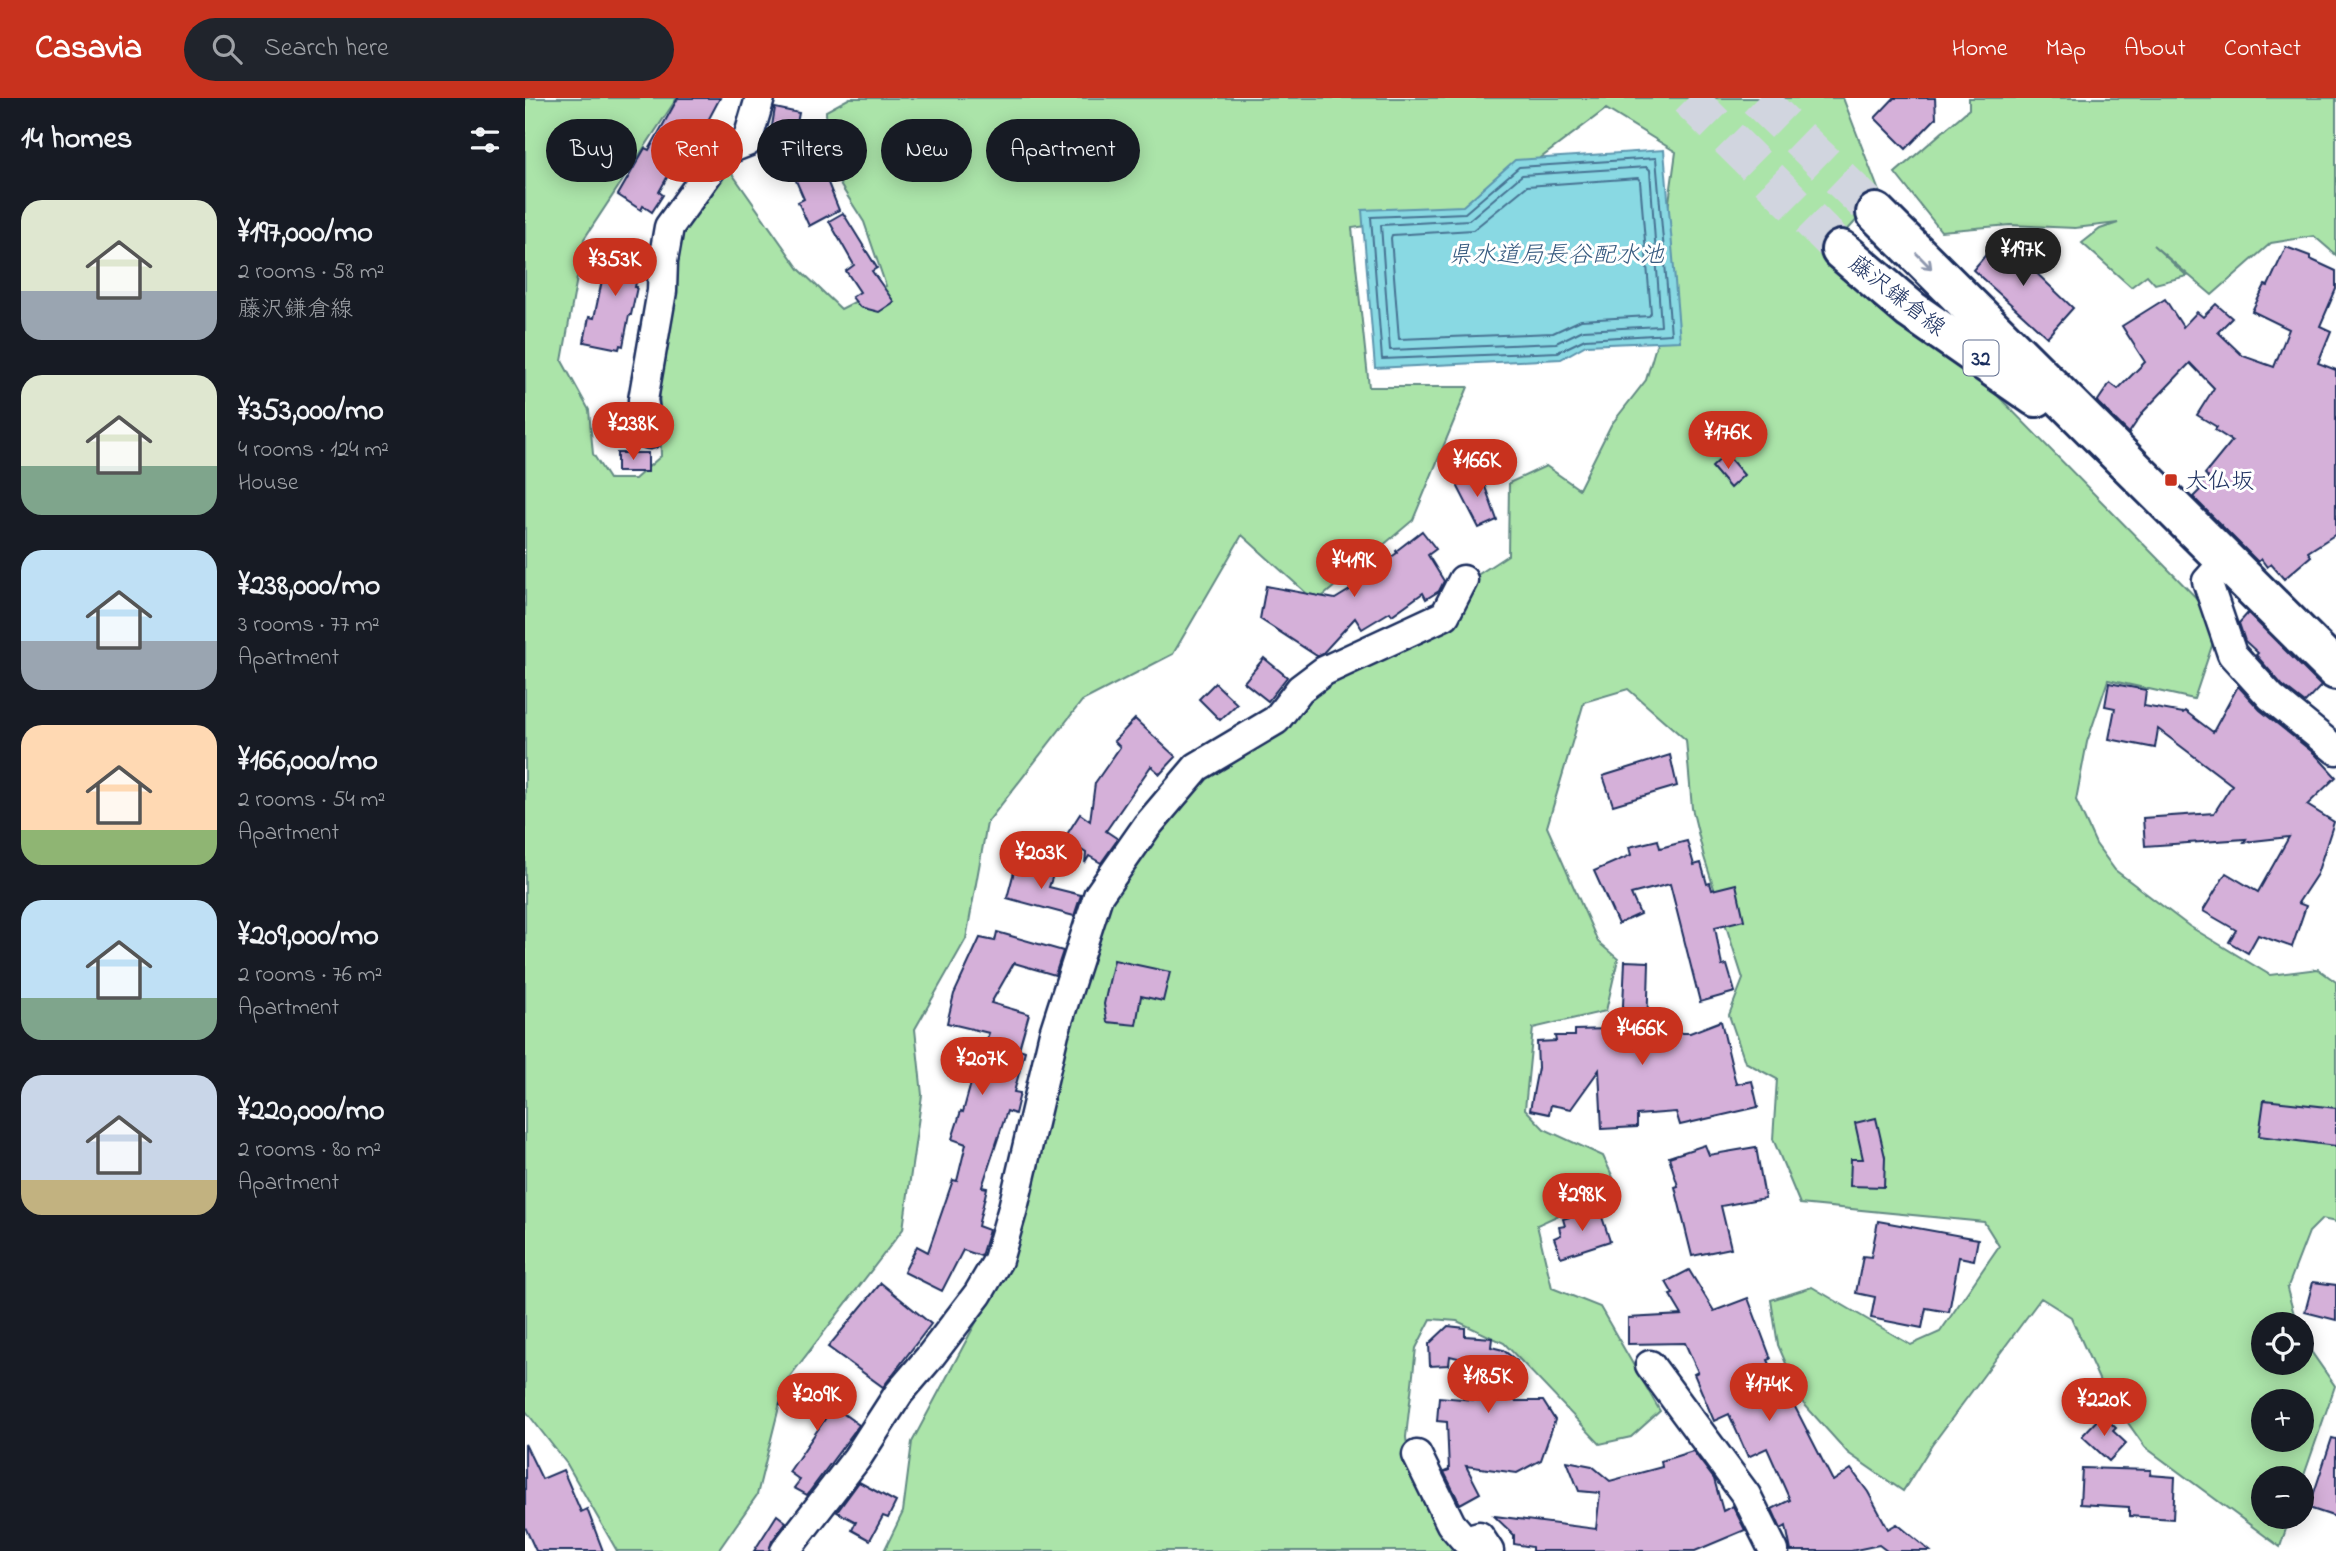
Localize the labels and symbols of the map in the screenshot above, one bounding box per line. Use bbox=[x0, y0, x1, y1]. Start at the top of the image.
pin: ¥197K bbox=[1974, 228, 2072, 288]
pin: ¥353K bbox=[566, 238, 664, 298]
water label: 県水道局長谷配水池 bbox=[1448, 239, 1665, 274]
street label: 藤沢鎌倉線 bbox=[1841, 249, 1952, 345]
one-way arrow bbox=[1915, 253, 1932, 270]
road number: 32 bbox=[1963, 341, 1999, 376]
pin: ¥238K bbox=[584, 402, 682, 462]
pin: ¥176K bbox=[1679, 412, 1777, 471]
pin: ¥166K bbox=[1428, 440, 1526, 499]
place label: 大仏坂 bbox=[2185, 466, 2254, 499]
marker: 大仏坂 bbox=[2163, 472, 2179, 488]
pin: ¥419K bbox=[1305, 540, 1403, 599]
pin: ¥203K bbox=[992, 832, 1090, 891]
pin: ¥466K bbox=[1593, 1007, 1691, 1067]
pin: ¥207K bbox=[933, 1038, 1031, 1097]
pin: ¥298K bbox=[1533, 1174, 1631, 1233]
pin: ¥185K bbox=[1439, 1356, 1537, 1415]
pin: ¥174K bbox=[1720, 1364, 1818, 1423]
pin: ¥209K bbox=[768, 1374, 866, 1433]
pin: ¥220K bbox=[2055, 1378, 2153, 1438]

